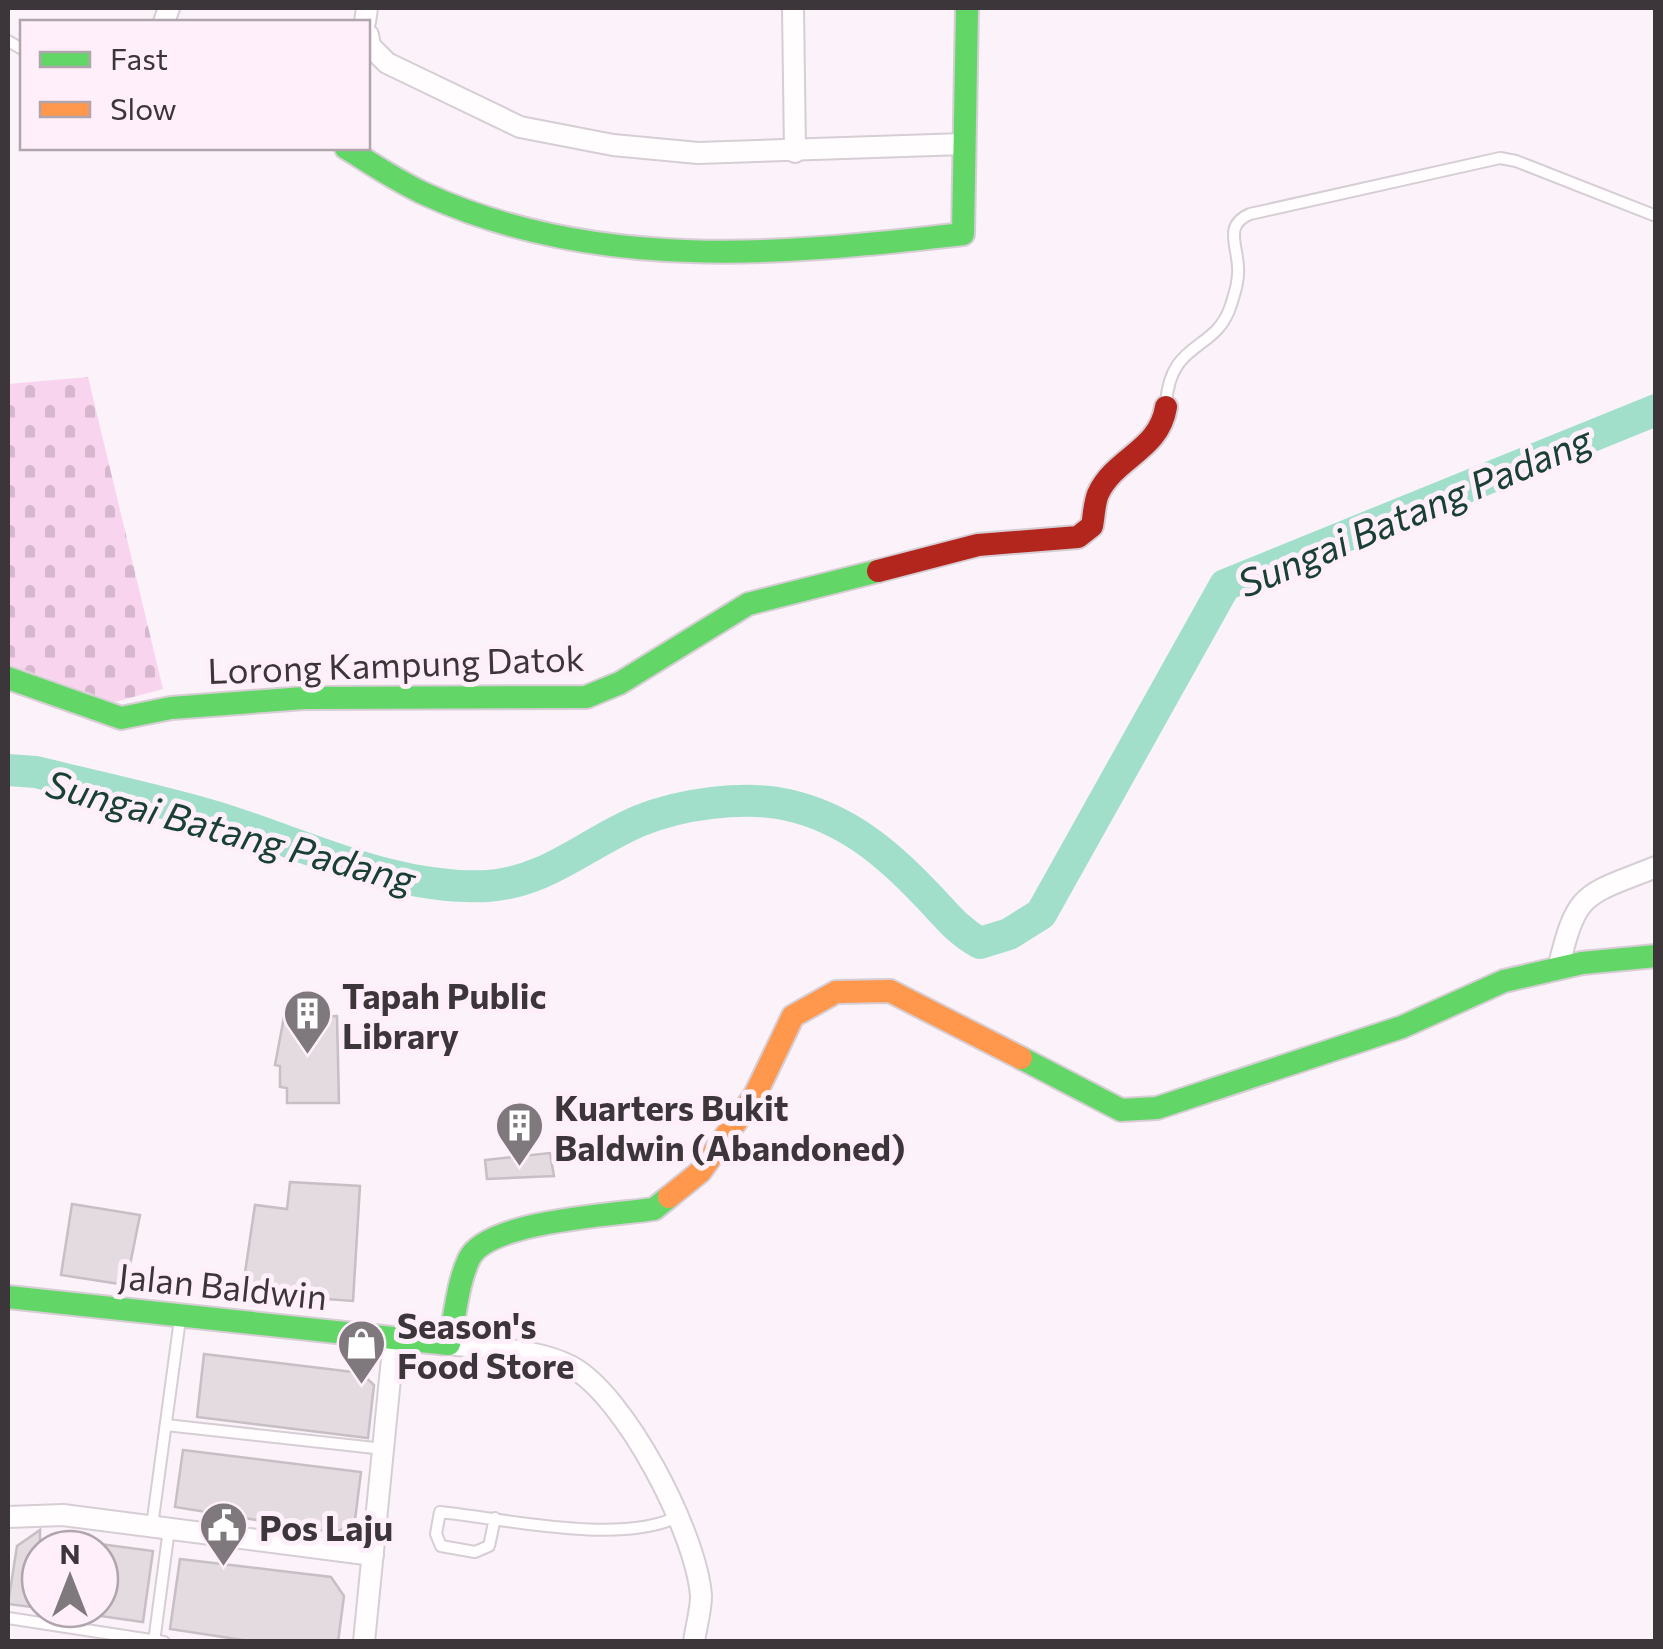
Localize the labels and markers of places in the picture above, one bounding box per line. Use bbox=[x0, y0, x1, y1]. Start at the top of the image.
place label: Tapah Public Library bbox=[342, 973, 546, 1056]
building icon: Tapah Public Library bbox=[281, 988, 333, 1056]
place label: Kuarters Bukit Baldwin (Abandoned) bbox=[554, 1085, 905, 1168]
building icon: Kuarters Bukit Baldwin (Abandoned) bbox=[493, 1100, 545, 1168]
place label: Season's Food Store bbox=[397, 1303, 574, 1386]
shop icon: Season's Food Store bbox=[336, 1318, 388, 1386]
public building icon: Pos Laju bbox=[198, 1500, 250, 1568]
place label: Pos Laju bbox=[259, 1505, 393, 1548]

